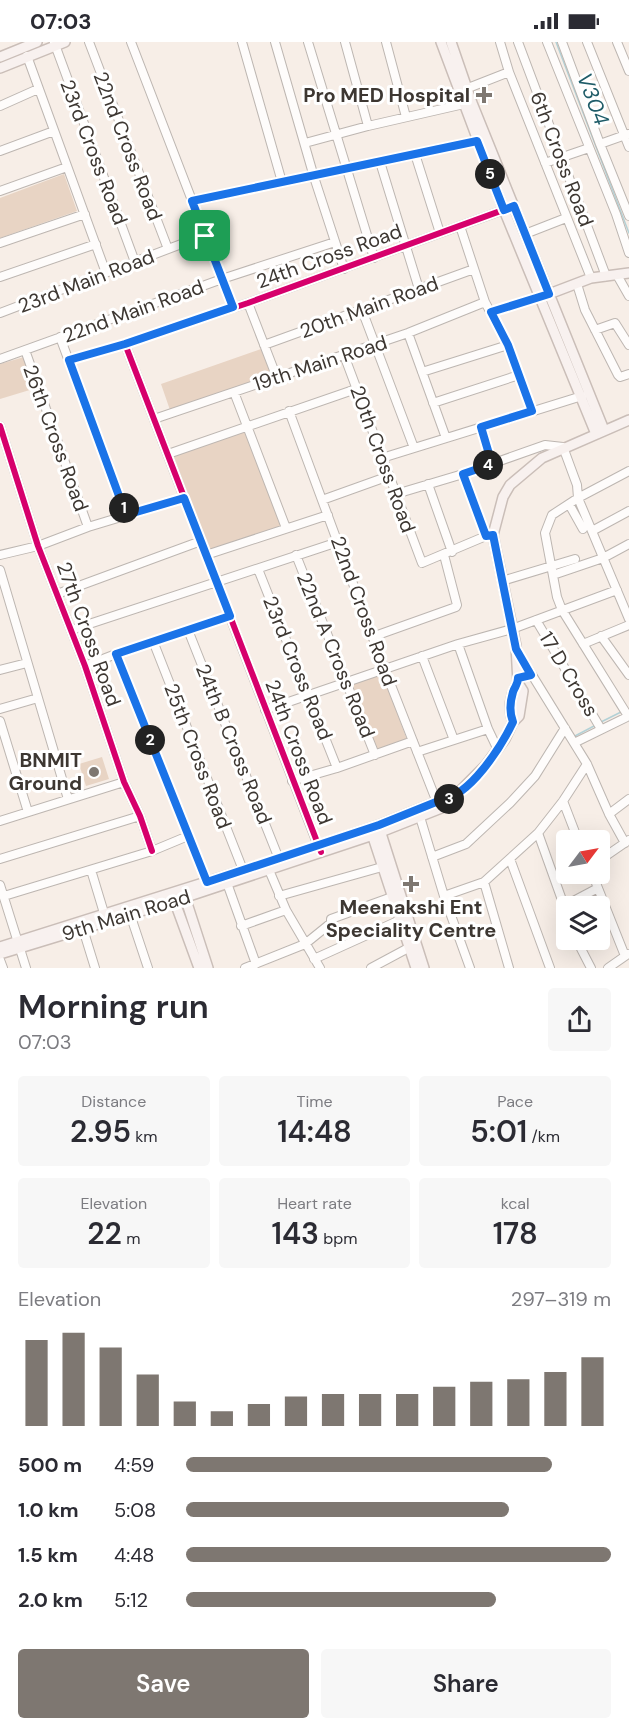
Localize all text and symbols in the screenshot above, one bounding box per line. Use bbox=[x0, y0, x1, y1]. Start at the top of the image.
text: 07:03 bbox=[30, 7, 92, 36]
street label: 22nd Cross Road bbox=[88, 68, 168, 224]
water label: V304 bbox=[570, 69, 616, 129]
street label: 23rd Cross Road bbox=[54, 76, 134, 228]
place label: Pro MED Hospital bbox=[303, 82, 470, 108]
marker: Pro MED Hospital bbox=[475, 86, 493, 104]
street label: 6th Cross Road bbox=[524, 88, 600, 230]
pin: 5 bbox=[475, 159, 505, 189]
text: 5 bbox=[485, 163, 495, 184]
pin bbox=[179, 210, 230, 261]
street label: 24th Cross Road bbox=[253, 218, 405, 294]
icon: arrive bbox=[188, 219, 221, 252]
street label: 23rd Main Road bbox=[14, 243, 158, 319]
street label: 20th Main Road bbox=[296, 270, 442, 344]
street label: 22nd Main Road bbox=[59, 273, 207, 349]
street label: 19th Main Road bbox=[250, 329, 390, 397]
street label: 26th Cross Road bbox=[17, 361, 95, 515]
street label: 20th Cross Road bbox=[344, 382, 422, 536]
pin: 4 bbox=[473, 450, 503, 480]
text: 4 bbox=[483, 454, 493, 475]
pin: 1 bbox=[109, 493, 139, 523]
text: 1 bbox=[121, 497, 127, 518]
street label: 22nd Cross Road bbox=[325, 533, 403, 689]
street label: 27th Cross Road bbox=[51, 558, 127, 710]
street label: 22nd A Cross Road bbox=[291, 568, 381, 742]
street label: 23rd Cross Road bbox=[257, 592, 339, 744]
street label: 17 D Cross bbox=[533, 627, 605, 721]
street label: 24th B Cross Road bbox=[190, 660, 278, 828]
street label: 24th Cross Road bbox=[259, 676, 339, 828]
street label: 25th Cross Road bbox=[158, 680, 238, 832]
pin: 2 bbox=[135, 725, 165, 755]
text: 2 bbox=[145, 729, 155, 750]
place label: BNMIT Ground bbox=[8, 747, 82, 796]
marker: BNMIT Ground bbox=[87, 765, 101, 779]
pin: 3 bbox=[434, 784, 464, 814]
text: 3 bbox=[444, 788, 454, 809]
north arrow bbox=[556, 830, 610, 884]
map controls bbox=[556, 830, 610, 950]
marker: Meenakshi Ent Speciality Centre bbox=[402, 875, 420, 893]
street label: 9th Main Road bbox=[59, 883, 193, 947]
place label: Meenakshi Ent Speciality Centre bbox=[326, 894, 496, 943]
button: layers bbox=[556, 896, 610, 950]
text: Morning run bbox=[18, 985, 209, 1028]
button: share bbox=[548, 988, 611, 1051]
text: 07:03 bbox=[18, 1029, 72, 1055]
text: Distance bbox=[81, 1091, 146, 1112]
text: Time bbox=[296, 1091, 333, 1112]
text: Pace bbox=[497, 1091, 533, 1112]
text: 2.95 bbox=[70, 1112, 131, 1151]
text: 14:48 bbox=[277, 1112, 352, 1151]
text: 5:01 bbox=[470, 1112, 527, 1151]
text: km bbox=[131, 1126, 158, 1147]
text: /km bbox=[527, 1126, 560, 1147]
text: Elevation bbox=[80, 1193, 147, 1214]
text: Heart rate bbox=[277, 1193, 352, 1214]
text: kcal bbox=[501, 1193, 530, 1214]
text: 22 bbox=[87, 1214, 122, 1253]
text: 143 bbox=[271, 1214, 319, 1253]
text: 178 bbox=[493, 1214, 538, 1253]
text: m bbox=[122, 1228, 140, 1249]
text: bpm bbox=[319, 1228, 358, 1249]
text: Elevation bbox=[18, 1286, 101, 1312]
text: 297–319 m bbox=[511, 1286, 611, 1312]
text: 500 m bbox=[18, 1452, 82, 1478]
text: 4:59 bbox=[114, 1452, 154, 1478]
text: 1.0 km bbox=[18, 1497, 79, 1523]
text: 5:08 bbox=[114, 1497, 156, 1523]
text: 1.5 km bbox=[18, 1542, 78, 1568]
text: 4:48 bbox=[114, 1542, 154, 1568]
text: 2.0 km bbox=[18, 1587, 83, 1613]
text: 5:12 bbox=[114, 1587, 148, 1613]
button: Save bbox=[18, 1649, 309, 1718]
button: Share bbox=[321, 1649, 611, 1718]

